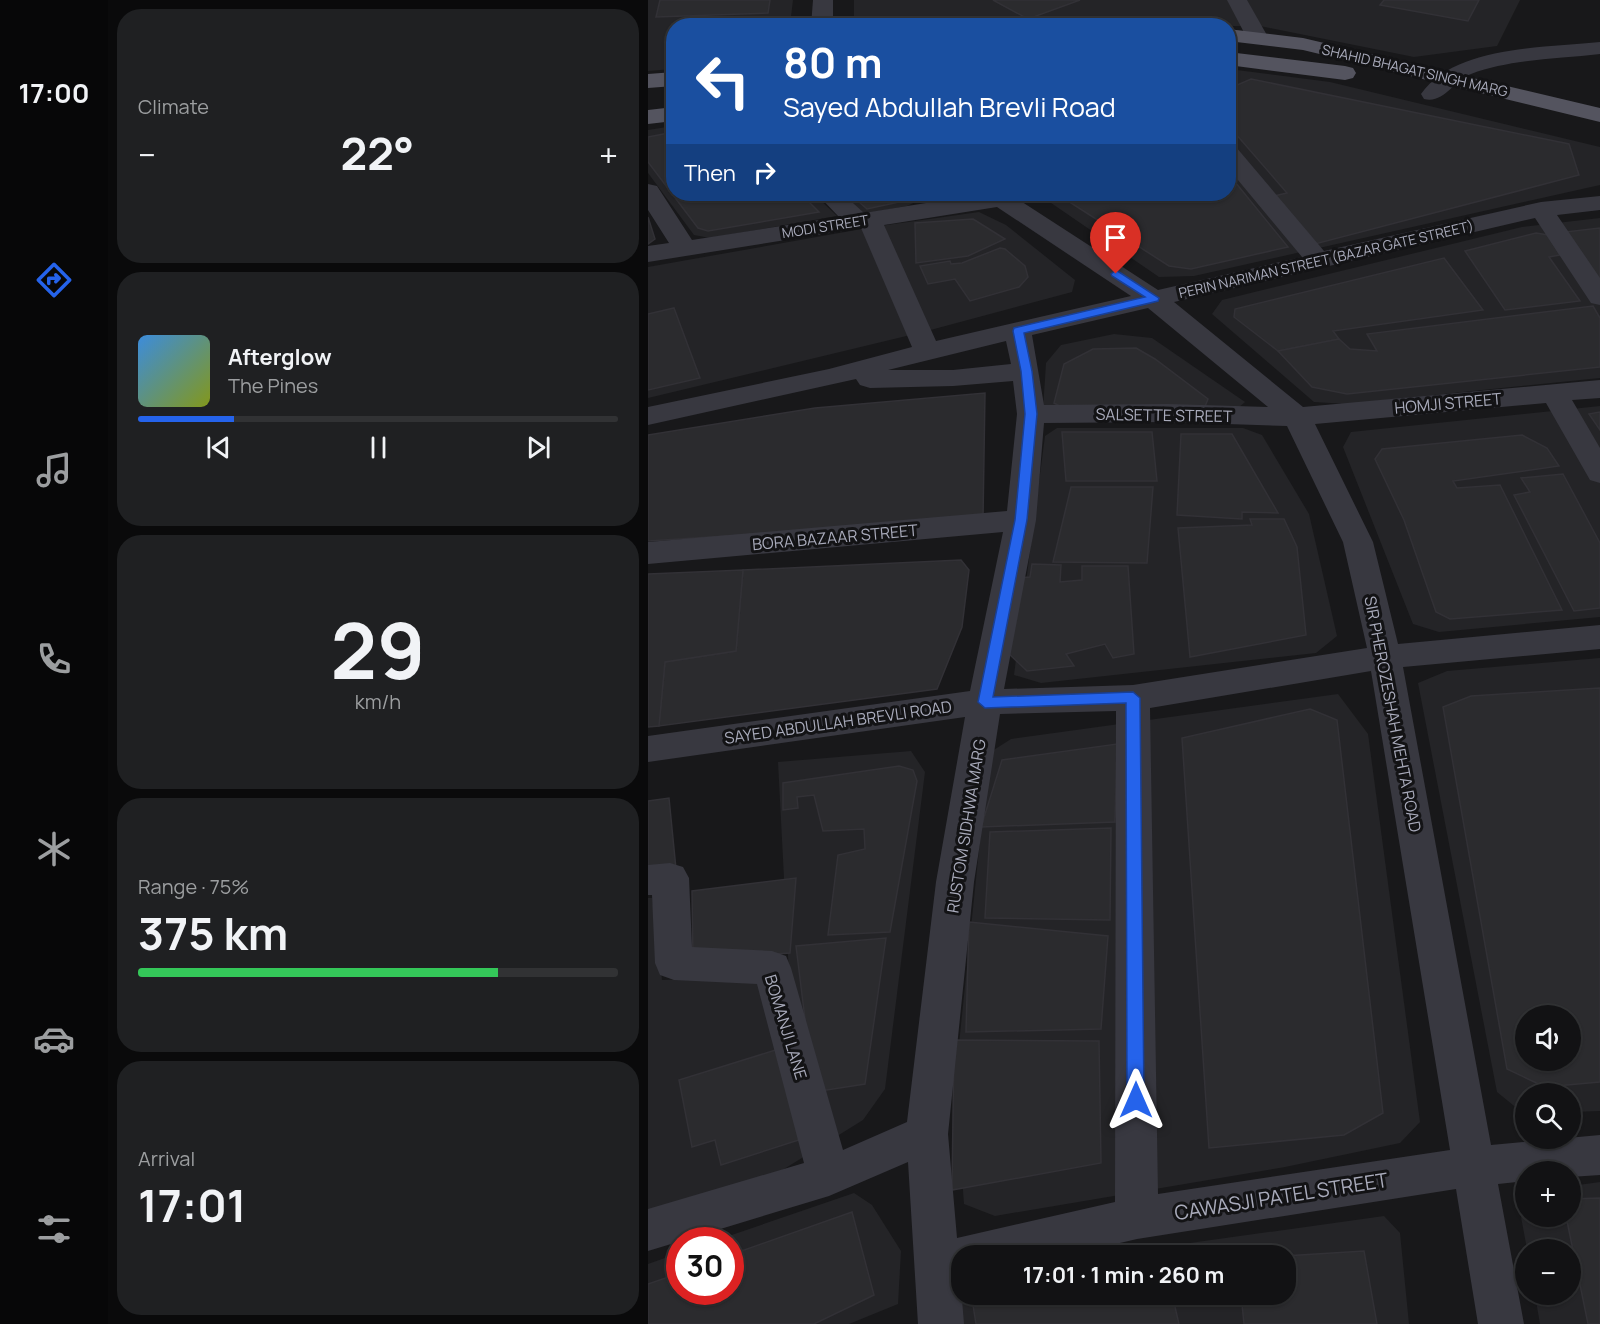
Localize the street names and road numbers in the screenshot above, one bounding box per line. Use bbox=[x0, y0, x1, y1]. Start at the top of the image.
street label: SHAHID BHAGAT SINGH MARG bbox=[1320, 39, 1510, 101]
street label: MODI STREET bbox=[780, 210, 870, 242]
street label: PERIN NARIMAN STREET (BAZAR GATE STREET) bbox=[1177, 216, 1475, 302]
street label: HOMJI STREET bbox=[1393, 387, 1503, 419]
street label: SALSETTE STREET bbox=[1095, 403, 1233, 427]
street label: BORA BAZAAR STREET bbox=[751, 519, 919, 555]
street label: SIR PHEROZESHAH MEHTA ROAD bbox=[1359, 594, 1427, 834]
street label: SAYED ABDULLAH BREVLI ROAD bbox=[723, 695, 953, 749]
street label: RUSTOM SIDHWA MARG bbox=[941, 737, 991, 915]
street label: BOMANJI LANE bbox=[760, 972, 812, 1082]
street label: CAWASJI PATEL STREET bbox=[1172, 1166, 1390, 1226]

